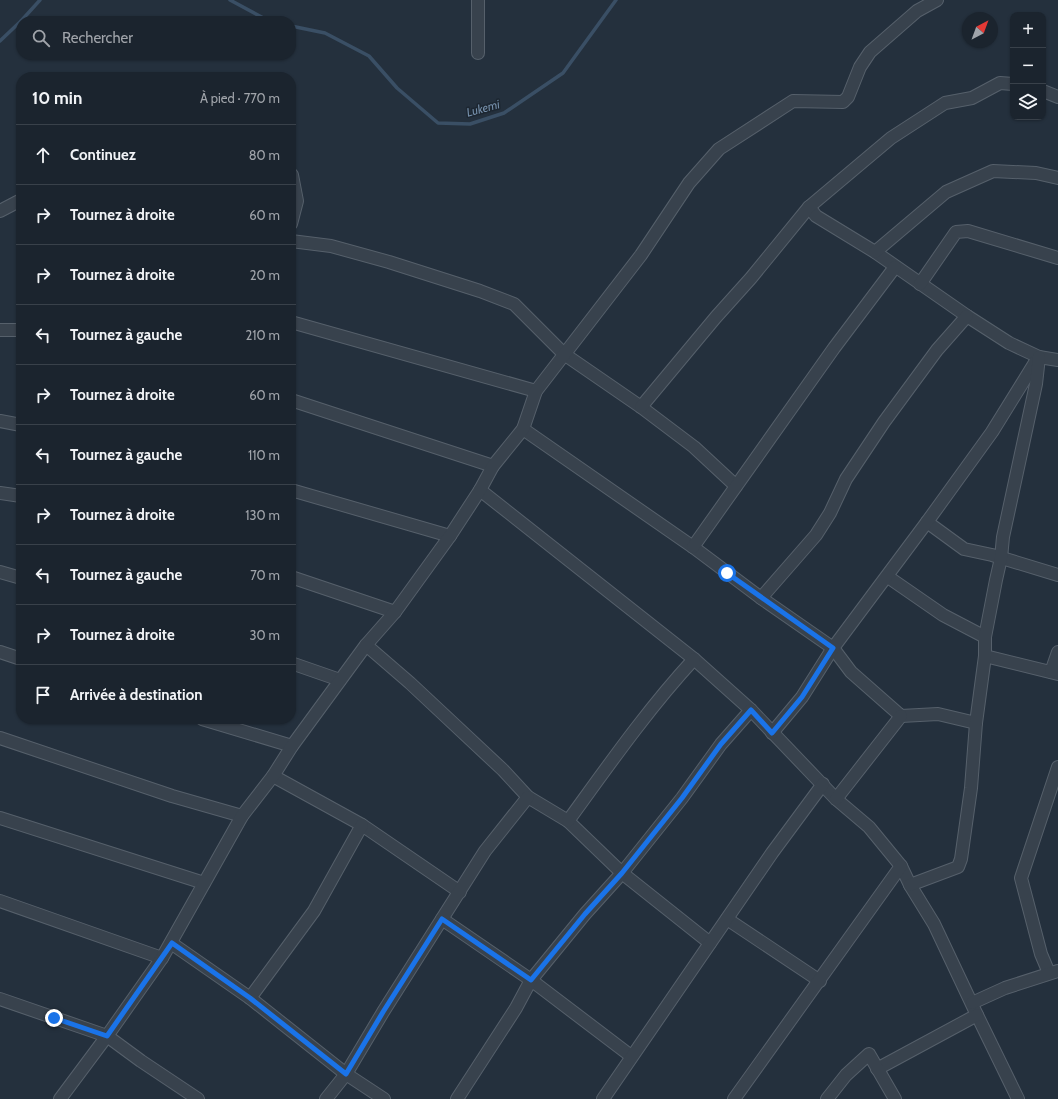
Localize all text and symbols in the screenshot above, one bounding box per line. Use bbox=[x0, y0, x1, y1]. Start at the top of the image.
north arrow bbox=[962, 12, 998, 48]
map controls bbox=[1010, 12, 1046, 120]
button: + bbox=[1010, 12, 1046, 48]
search box bbox=[16, 16, 296, 60]
icon: search bbox=[30, 27, 52, 49]
text: Rechercher bbox=[62, 29, 133, 47]
button: − bbox=[1010, 48, 1046, 84]
button: layers bbox=[1010, 84, 1046, 120]
text: 10 min bbox=[32, 88, 82, 108]
text: À pied · 770 m bbox=[200, 90, 280, 106]
water label: Lukemi bbox=[465, 96, 502, 120]
icon: ahead bbox=[32, 144, 54, 166]
text: Continuez bbox=[70, 146, 136, 164]
text: 80 m bbox=[249, 147, 280, 163]
icon: right bbox=[32, 204, 54, 226]
text: Tournez à droite bbox=[70, 206, 175, 224]
text: 60 m bbox=[249, 207, 280, 223]
icon: right bbox=[32, 264, 54, 286]
text: Tournez à droite bbox=[70, 266, 175, 284]
text: 20 m bbox=[250, 267, 280, 283]
icon: left bbox=[32, 324, 54, 346]
text: Tournez à gauche bbox=[70, 326, 182, 344]
text: 210 m bbox=[246, 327, 280, 343]
icon: right bbox=[32, 384, 54, 406]
text: Tournez à droite bbox=[70, 386, 175, 404]
text: 60 m bbox=[249, 387, 280, 403]
icon: left bbox=[32, 444, 54, 466]
text: Tournez à gauche bbox=[70, 446, 182, 464]
text: 110 m bbox=[248, 447, 280, 463]
icon: right bbox=[32, 504, 54, 526]
text: Tournez à droite bbox=[70, 506, 175, 524]
text: 130 m bbox=[245, 507, 280, 523]
icon: left bbox=[32, 564, 54, 586]
route start bbox=[718, 564, 736, 582]
text: Tournez à gauche bbox=[70, 566, 182, 584]
text: 70 m bbox=[250, 567, 280, 583]
icon: right bbox=[32, 624, 54, 646]
text: Tournez à droite bbox=[70, 626, 175, 644]
text: 30 m bbox=[250, 627, 280, 643]
icon: arrive bbox=[32, 684, 54, 706]
text: Arrivée à destination bbox=[70, 686, 202, 704]
route end bbox=[45, 1009, 63, 1027]

